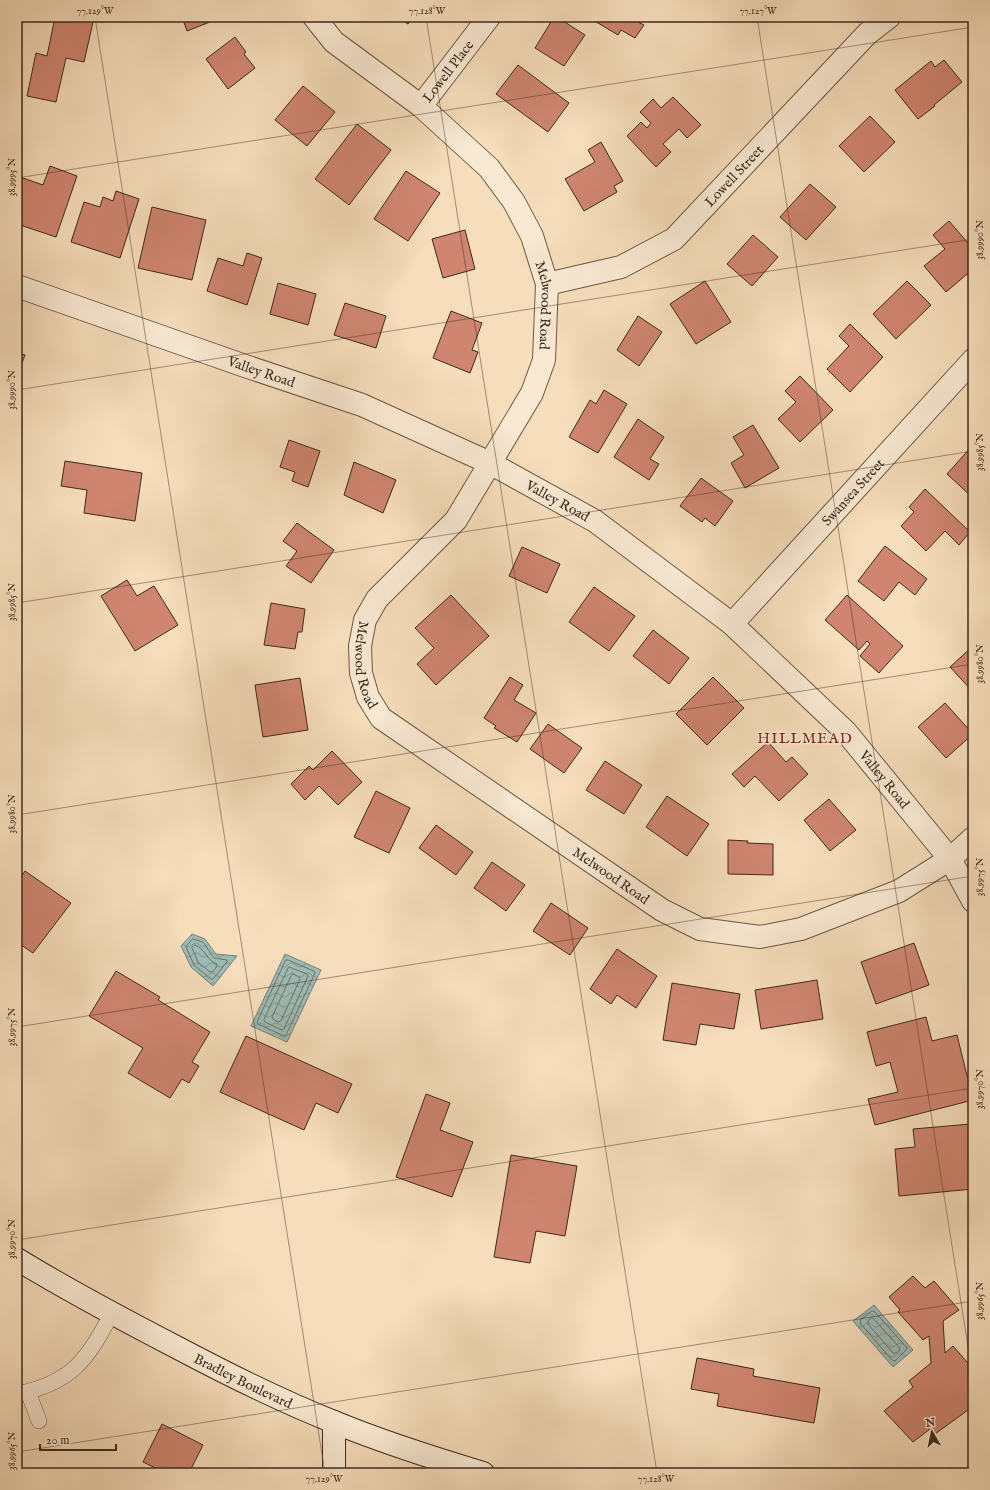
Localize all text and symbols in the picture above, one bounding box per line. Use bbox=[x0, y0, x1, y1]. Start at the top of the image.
text: 77.129°W bbox=[77, 5, 114, 18]
text: 77.128°W bbox=[409, 5, 446, 18]
text: 77.127°W bbox=[739, 5, 777, 18]
street label: Lowell Place bbox=[419, 36, 479, 107]
street label: Lowell Street bbox=[701, 141, 768, 211]
text: 38.9995°N bbox=[6, 157, 19, 196]
text: 38.9990°N bbox=[974, 220, 987, 260]
street label: Melwood Road bbox=[530, 259, 555, 351]
street label: Valley Road bbox=[224, 352, 298, 392]
text: 38.9990°N bbox=[6, 370, 19, 410]
text: 38.9985°N bbox=[974, 433, 987, 471]
street label: Swansea Street bbox=[818, 455, 889, 530]
street label: Valley Road bbox=[521, 476, 593, 526]
text: 38.9985°N bbox=[6, 583, 19, 621]
street label: Melwood Road bbox=[350, 619, 381, 713]
text: 38.9980°N bbox=[974, 644, 987, 684]
district label: HILLMEAD bbox=[757, 729, 853, 748]
street label: Valley Road bbox=[854, 746, 913, 813]
text: 38.9980°N bbox=[6, 794, 19, 834]
street label: Melwood Road bbox=[569, 843, 653, 909]
text: 38.9975°N bbox=[974, 857, 987, 896]
text: 38.9975°N bbox=[6, 1007, 19, 1046]
text: 38.9970°N bbox=[974, 1069, 987, 1109]
text: 38.9970°N bbox=[6, 1219, 19, 1259]
text: 38.9965°N bbox=[974, 1282, 987, 1320]
street label: Bradley Boulevard bbox=[191, 1350, 295, 1413]
north arrow bbox=[912, 1412, 952, 1452]
text: N bbox=[924, 1415, 937, 1431]
scale bar bbox=[40, 1426, 116, 1452]
text: 38.9965°N bbox=[6, 1432, 19, 1470]
text: 20 m bbox=[46, 1433, 69, 1448]
text: 77.129°W bbox=[306, 1473, 343, 1486]
text: 77.128°W bbox=[638, 1473, 675, 1486]

